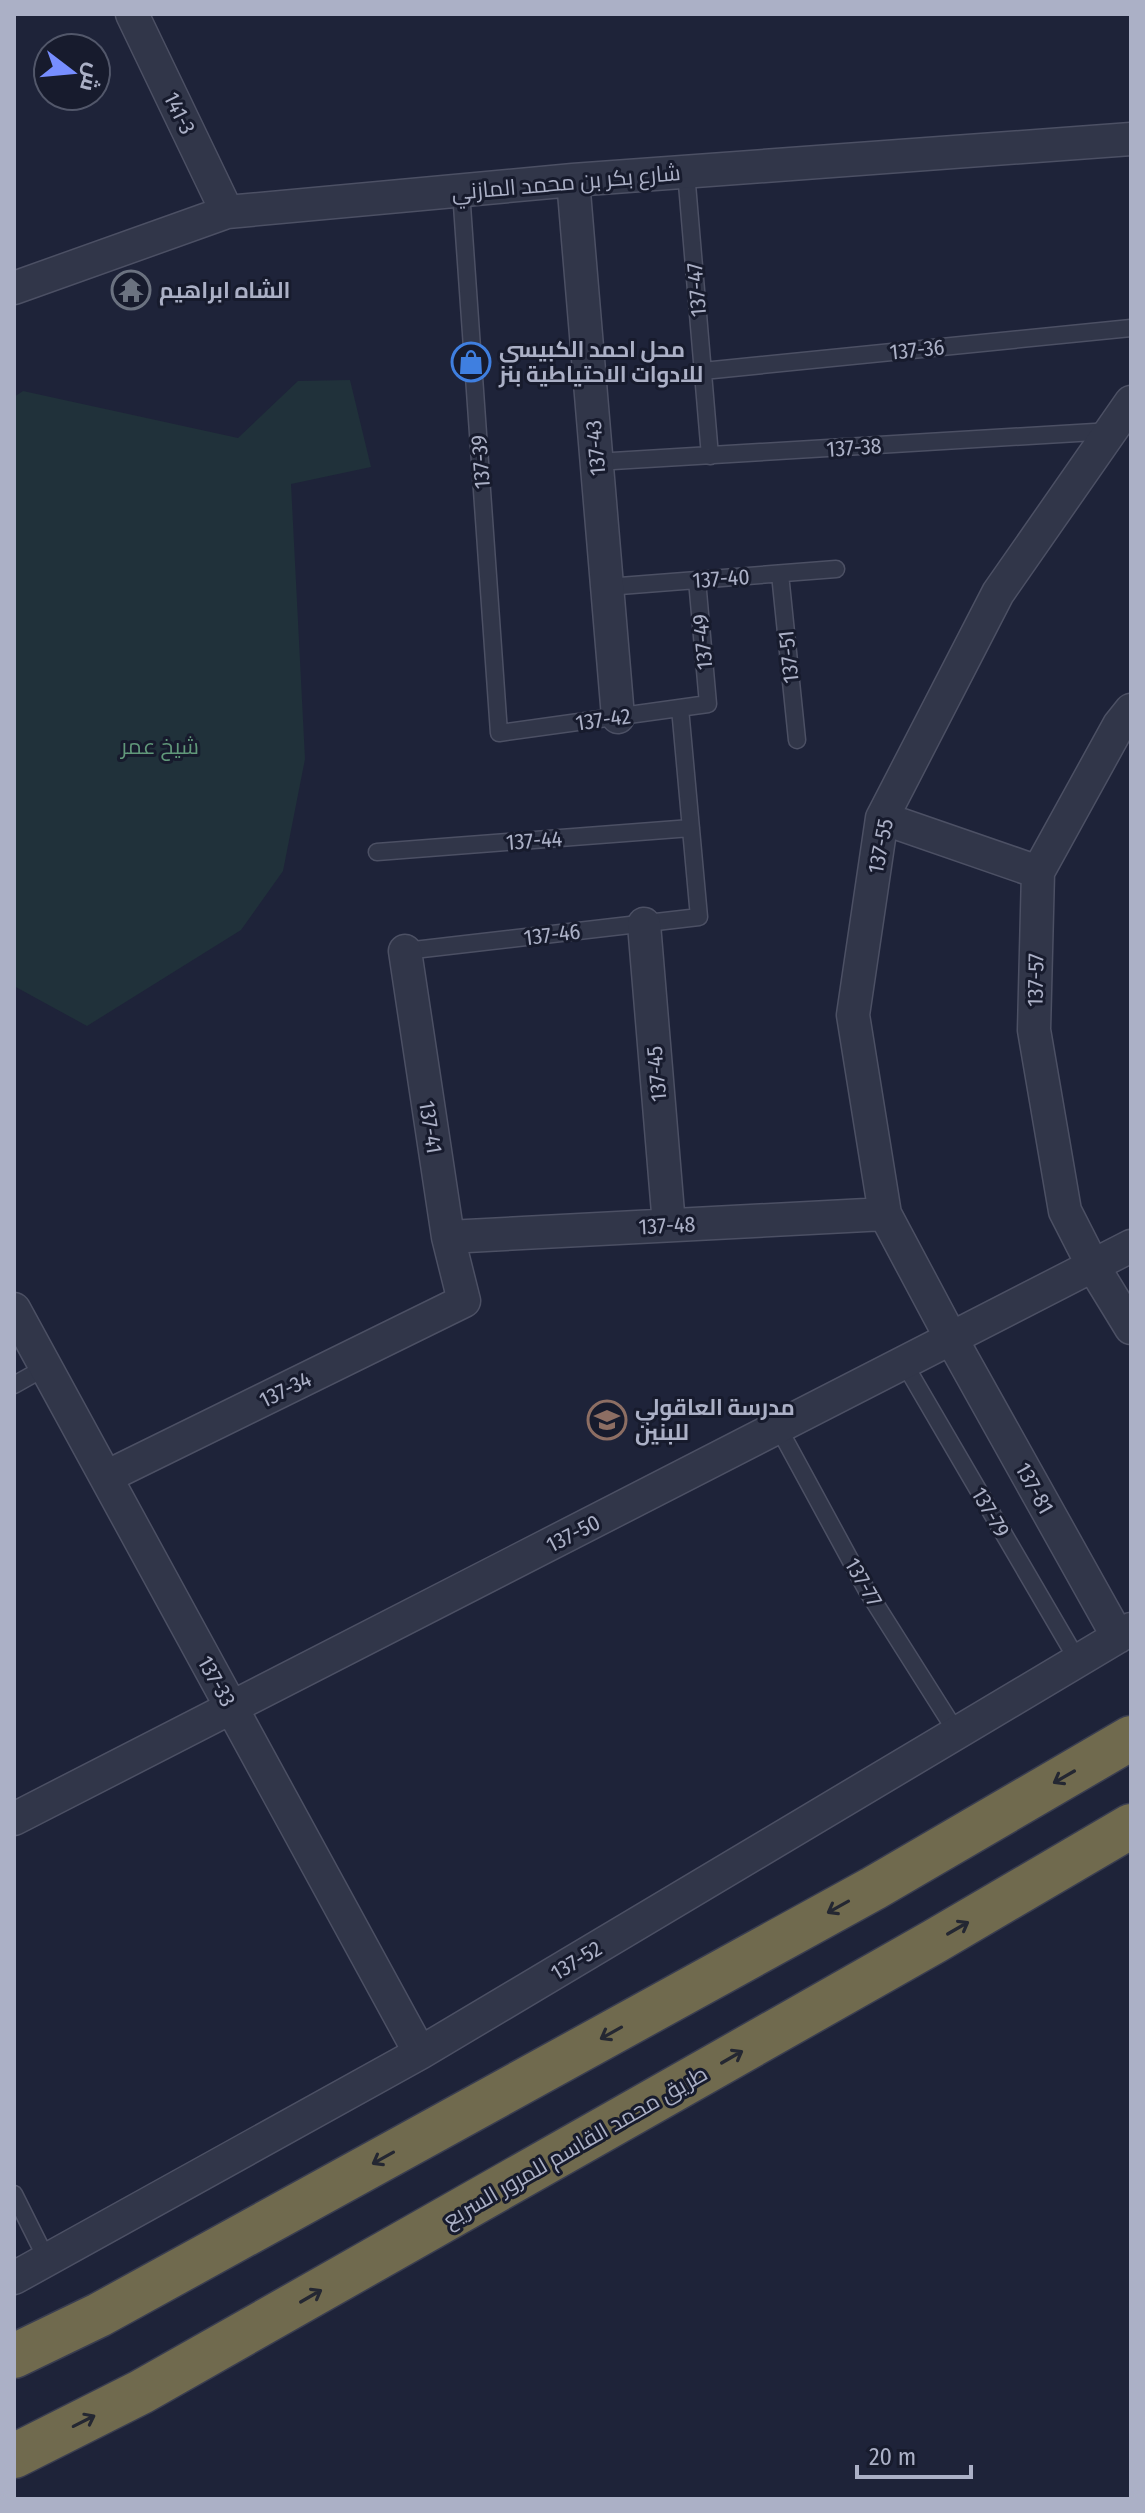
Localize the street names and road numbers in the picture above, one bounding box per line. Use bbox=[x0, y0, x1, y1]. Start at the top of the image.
street label: 141-3 bbox=[158, 88, 201, 139]
street label: شارع بكر بن محمد المازني bbox=[450, 159, 682, 209]
street label: 137-47 bbox=[681, 262, 712, 318]
street label: 137-36 bbox=[888, 333, 946, 366]
street label: 137-43 bbox=[580, 419, 611, 477]
street label: 137-38 bbox=[826, 432, 882, 463]
street label: 137-39 bbox=[465, 434, 496, 490]
street label: 137-40 bbox=[692, 563, 751, 594]
street label: 137-49 bbox=[687, 613, 718, 671]
street label: 137-51 bbox=[772, 629, 805, 685]
street label: 137-42 bbox=[574, 702, 632, 737]
street label: 137-55 bbox=[862, 816, 899, 876]
street label: 137-44 bbox=[505, 825, 564, 856]
street label: 137-46 bbox=[522, 918, 582, 951]
street label: 137-57 bbox=[1022, 953, 1049, 1007]
street label: 137-45 bbox=[641, 1045, 672, 1103]
street label: 137-41 bbox=[413, 1099, 448, 1155]
street label: 137-48 bbox=[638, 1211, 696, 1240]
street label: 137-34 bbox=[255, 1365, 316, 1414]
street label: 137-81 bbox=[1010, 1458, 1060, 1519]
street label: 137-79 bbox=[966, 1482, 1016, 1542]
street label: 137-50 bbox=[542, 1509, 605, 1558]
street label: 137-77 bbox=[839, 1553, 888, 1612]
street label: 137-33 bbox=[192, 1651, 241, 1711]
street label: 137-52 bbox=[546, 1935, 607, 1986]
street label: طريق محمد القاسم للمرور السريع bbox=[438, 2060, 713, 2235]

